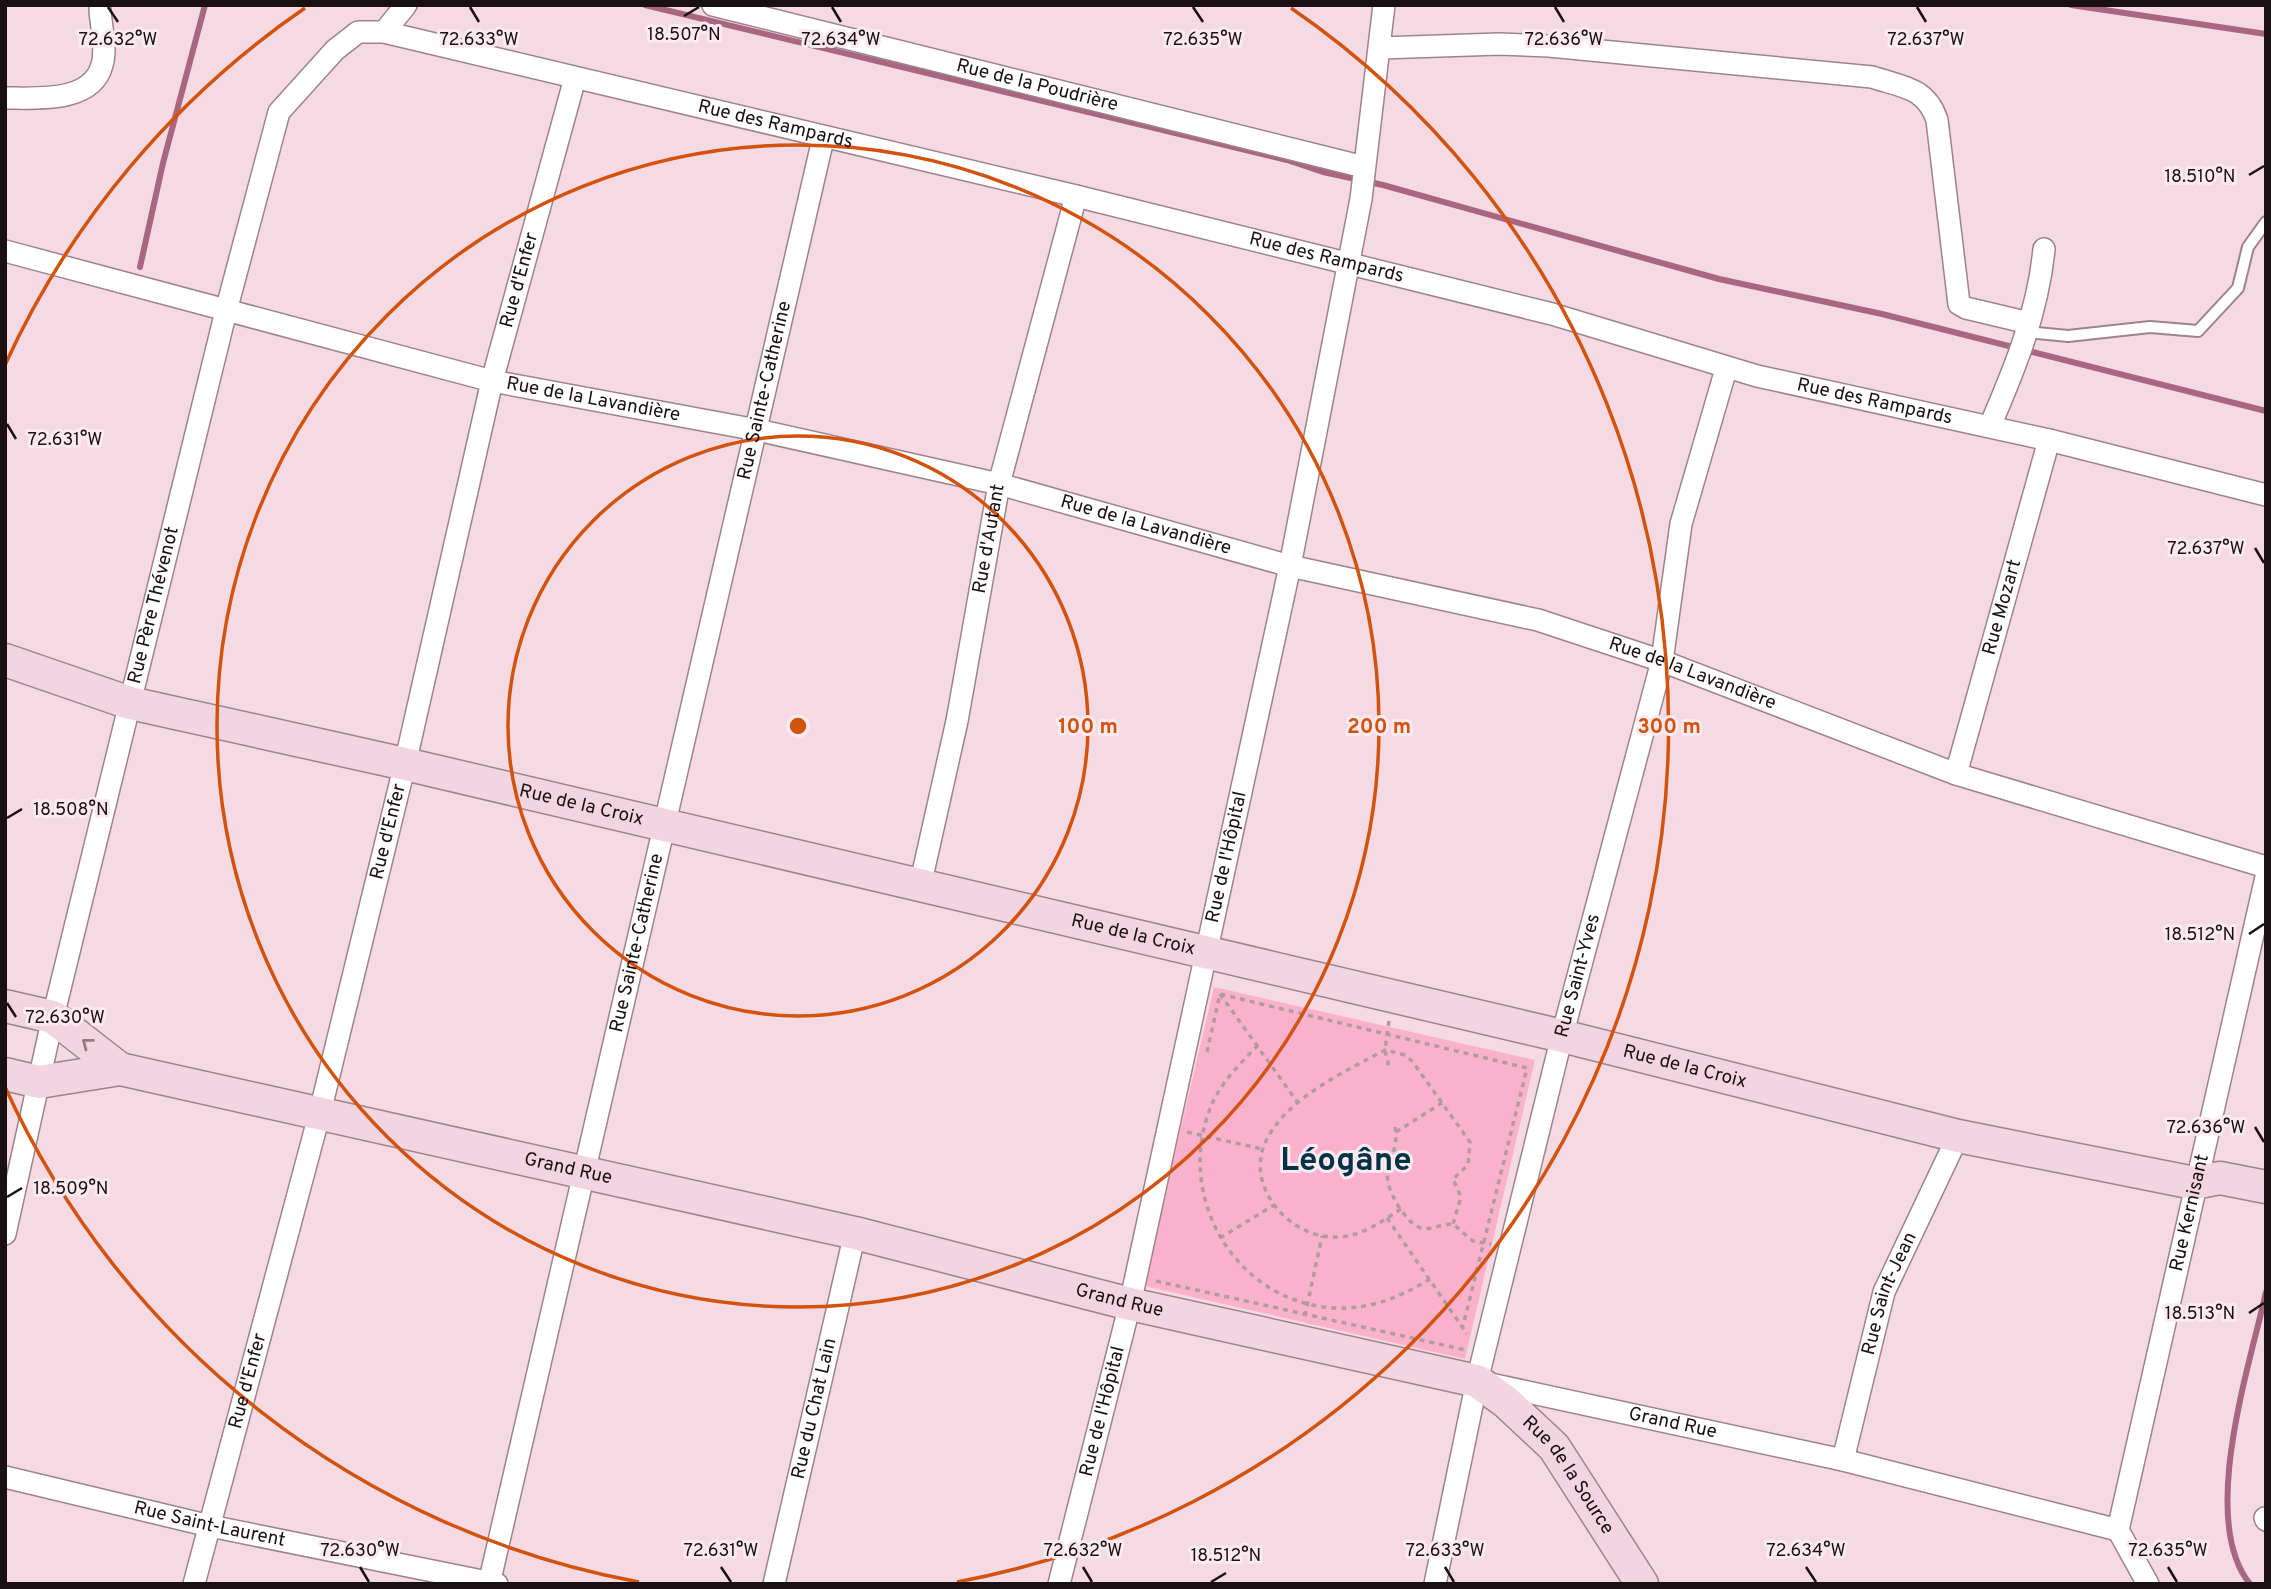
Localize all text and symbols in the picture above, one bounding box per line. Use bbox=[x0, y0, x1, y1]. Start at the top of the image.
text: 18.507°N bbox=[647, 24, 721, 47]
text: 72.632°W bbox=[79, 29, 157, 52]
text: 72.633°W bbox=[439, 29, 519, 52]
text: 72.634°W bbox=[801, 29, 881, 52]
text: 72.635°W bbox=[1163, 29, 1243, 52]
text: 72.636°W bbox=[1524, 29, 1604, 52]
text: 72.637°W bbox=[1887, 29, 1965, 52]
street label: Rue de la Poudrière bbox=[954, 54, 1121, 117]
street label: Rue des Rampards bbox=[695, 95, 855, 155]
text: 18.510°N bbox=[2164, 166, 2236, 189]
street label: Rue des Rampards bbox=[1247, 227, 1406, 289]
street label: Rue d'Enfer bbox=[495, 229, 544, 331]
street label: Rue Sainte-Catherine bbox=[733, 299, 797, 482]
street label: Rue de la Lavandière bbox=[504, 372, 682, 428]
street label: Rue des Rampards bbox=[1795, 373, 1955, 430]
text: 72.631°W bbox=[28, 429, 102, 452]
street label: Rue d'Autant bbox=[968, 482, 1011, 596]
street label: Rue de la Lavandière bbox=[1058, 490, 1234, 561]
street label: Rue Père Thévenot bbox=[123, 524, 185, 687]
text: 72.637°W bbox=[2167, 538, 2245, 561]
street label: Rue Mozart bbox=[1978, 557, 2027, 658]
street label: Rue de la Lavandière bbox=[1605, 632, 1779, 716]
centre of rings bbox=[786, 714, 810, 738]
text: 100 m bbox=[1058, 714, 1118, 741]
text: 200 m bbox=[1347, 714, 1411, 741]
text: 300 m bbox=[1637, 714, 1701, 741]
street label: Rue de la Croix bbox=[517, 779, 646, 832]
street label: Rue d'Enfer bbox=[365, 781, 412, 882]
street label: Rue de l'Hôpital bbox=[1201, 789, 1253, 925]
text: 18.508°N bbox=[33, 799, 109, 822]
street label: Rue Sainte-Catherine bbox=[605, 851, 669, 1035]
street label: Rue de la Croix bbox=[1069, 909, 1198, 961]
street label: Rue Saint-Yves bbox=[1550, 911, 1606, 1040]
text: 18.512°N bbox=[2165, 924, 2235, 947]
text: 72.630°W bbox=[25, 1007, 105, 1030]
one-way arrow bbox=[82, 1039, 94, 1052]
street label: Rue de la Croix bbox=[1620, 1040, 1749, 1094]
text: 72.636°W bbox=[2166, 1117, 2246, 1140]
district label: Léogâne bbox=[1280, 1141, 1412, 1183]
street label: Grand Rue bbox=[522, 1147, 614, 1190]
street label: Rue Kernisant bbox=[2165, 1152, 2215, 1274]
text: 18.509°N bbox=[33, 1178, 109, 1201]
street label: Rue Saint-Jean bbox=[1857, 1228, 1923, 1358]
street label: Grand Rue bbox=[1073, 1278, 1166, 1323]
text: 18.513°N bbox=[2165, 1303, 2235, 1326]
street label: Rue d'Enfer bbox=[224, 1330, 273, 1432]
street label: Rue du Chat Lain bbox=[787, 1336, 842, 1482]
street label: Rue de l'Hôpital bbox=[1075, 1344, 1131, 1479]
street label: Grand Rue bbox=[1626, 1402, 1719, 1444]
street label: Rue de la Source bbox=[1517, 1411, 1619, 1539]
street label: Rue Saint-Laurent bbox=[131, 1496, 287, 1553]
text: 72.630°W bbox=[320, 1540, 400, 1563]
text: 72.631°W bbox=[684, 1540, 758, 1563]
text: 72.632°W bbox=[1044, 1540, 1122, 1563]
text: 72.633°W bbox=[1405, 1540, 1485, 1563]
text: 72.634°W bbox=[1766, 1540, 1846, 1563]
text: 72.635°W bbox=[2128, 1540, 2208, 1563]
text: 18.512°N bbox=[1191, 1545, 1261, 1568]

